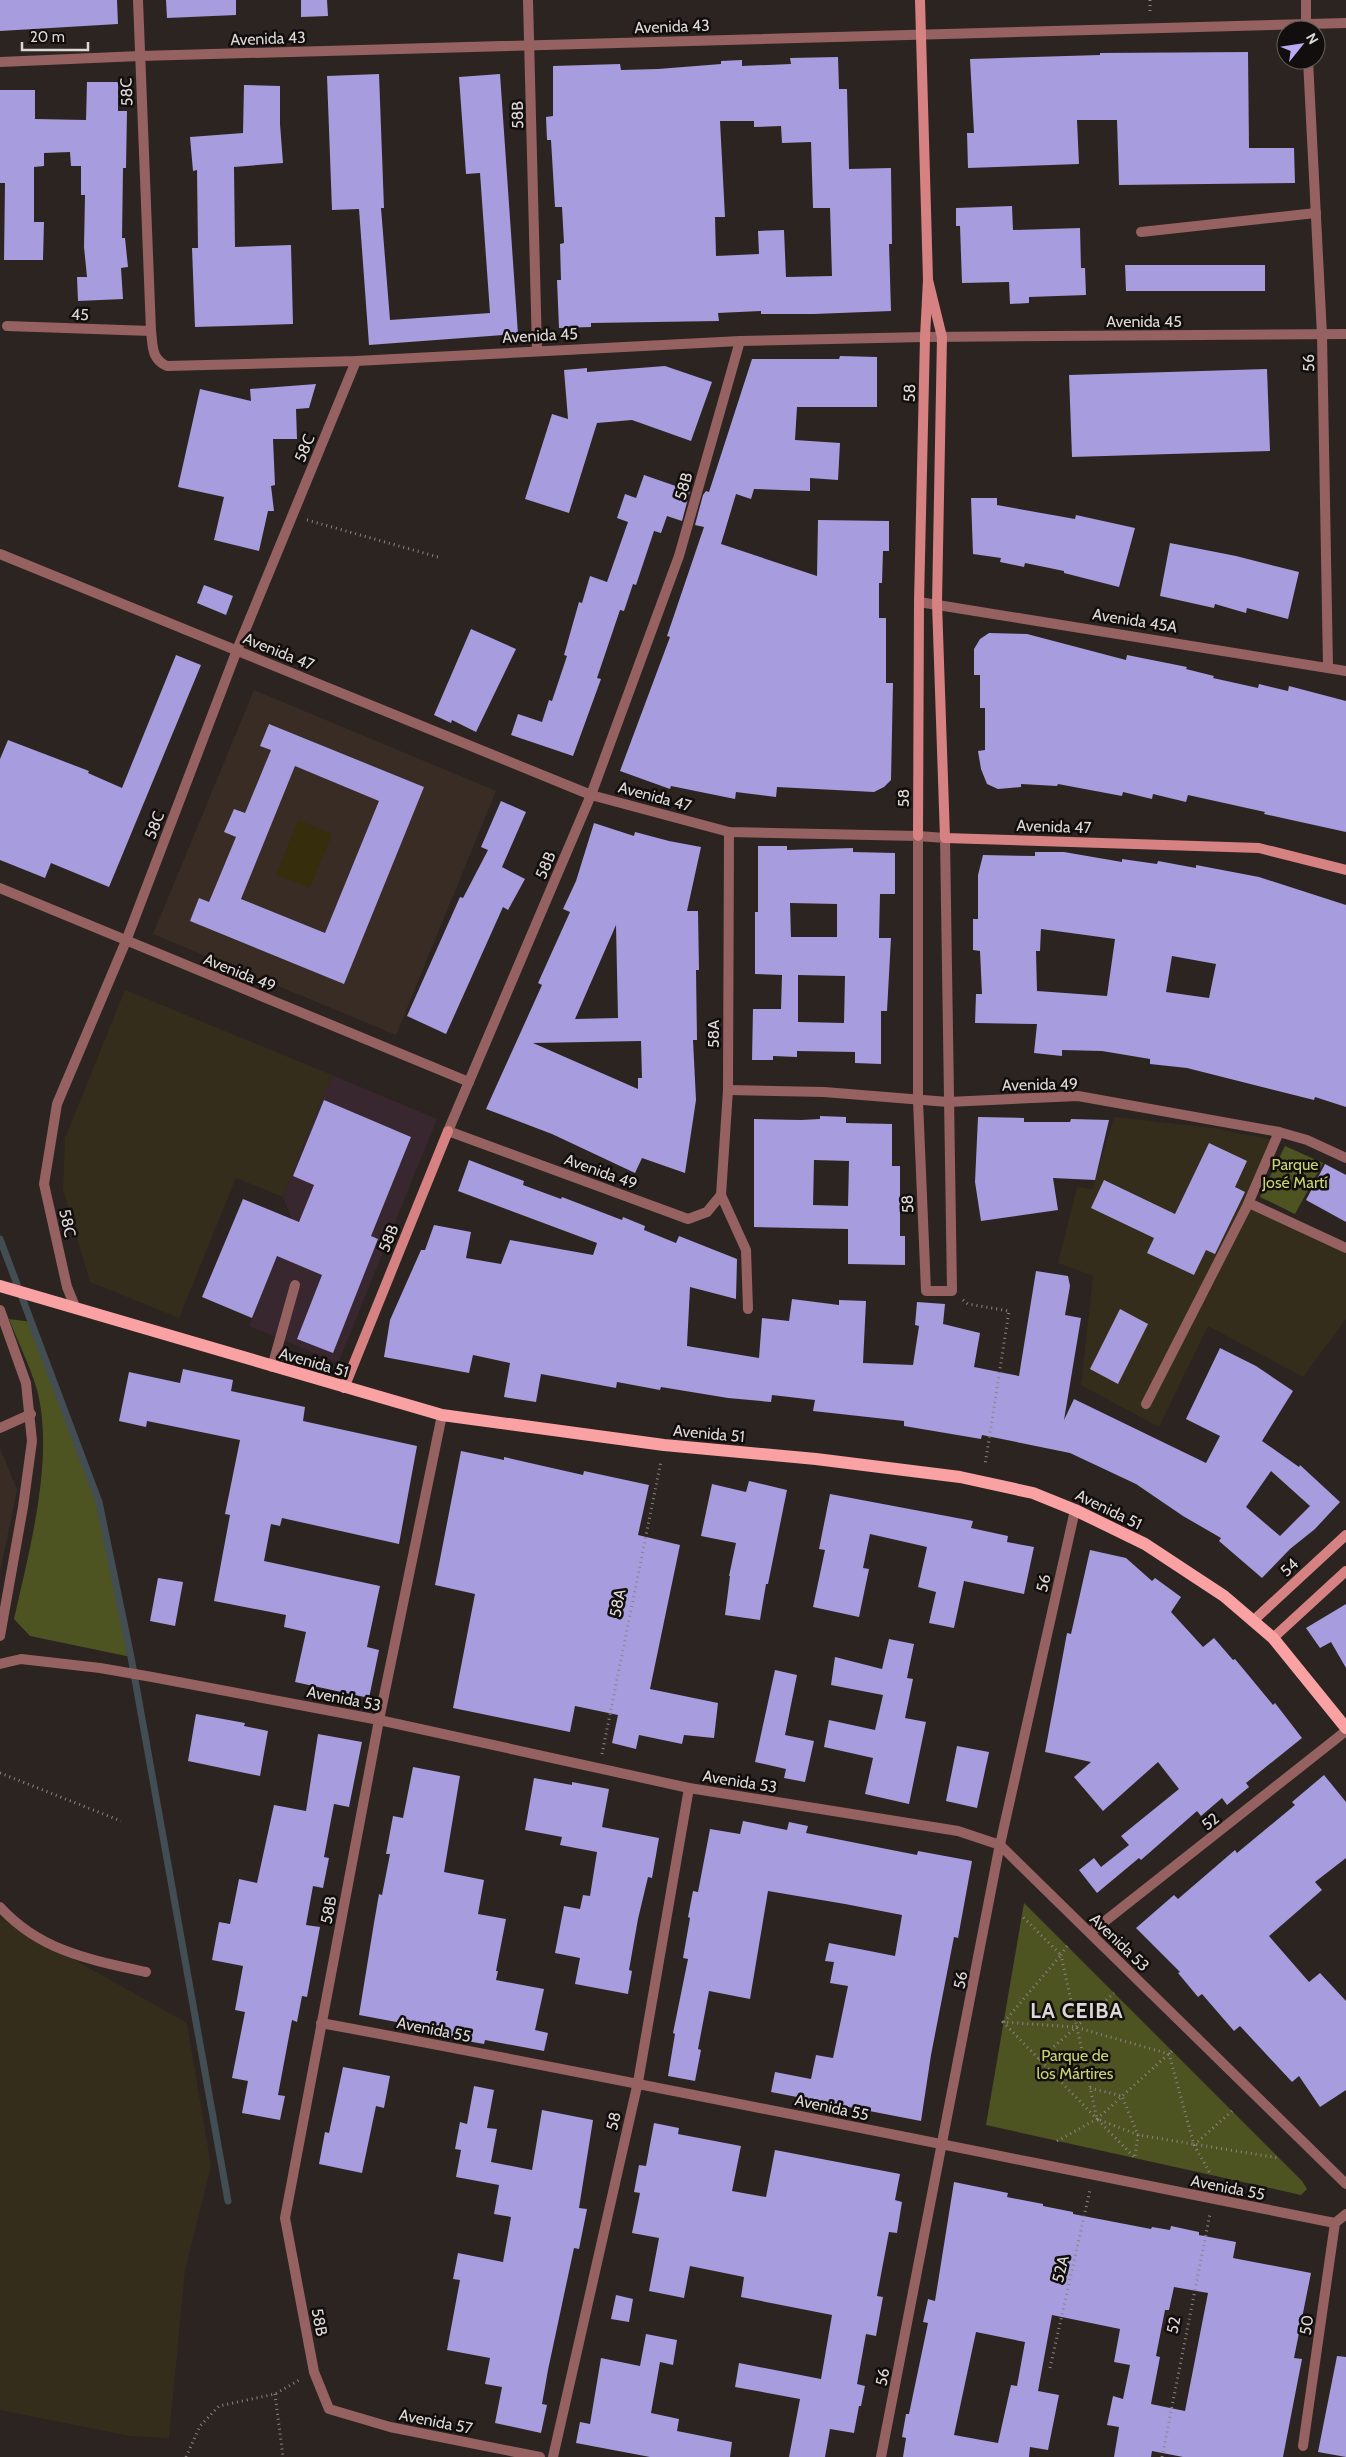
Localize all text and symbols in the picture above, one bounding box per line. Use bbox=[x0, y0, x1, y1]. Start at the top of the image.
street label: Avenida 43 bbox=[634, 16, 710, 37]
scale bar bbox=[22, 20, 89, 52]
north arrow bbox=[1276, 20, 1326, 70]
text: 20 m bbox=[30, 28, 65, 46]
street label: Avenida 43 bbox=[230, 28, 306, 49]
text: N bbox=[1302, 30, 1323, 47]
street label: 58C bbox=[117, 77, 136, 106]
street label: 58B bbox=[508, 100, 527, 129]
street label: 45 bbox=[71, 305, 89, 324]
street label: Avenida 45 bbox=[1106, 312, 1182, 331]
street label: Avenida 45 bbox=[502, 324, 578, 347]
street label: 56 bbox=[1299, 354, 1318, 372]
street label: 58 bbox=[900, 384, 919, 402]
street label: 58C bbox=[290, 431, 319, 465]
street label: 58B bbox=[671, 470, 697, 502]
street label: Avenida 45A bbox=[1091, 604, 1179, 637]
street label: Avenida 47 bbox=[240, 629, 317, 674]
street label: Avenida 47 bbox=[616, 778, 694, 815]
street label: 58 bbox=[894, 789, 913, 807]
street label: 58C bbox=[141, 808, 168, 842]
street label: Avenida 47 bbox=[1016, 816, 1092, 837]
street label: 58B bbox=[531, 848, 560, 882]
street label: Avenida 49 bbox=[201, 949, 279, 996]
street label: 58A bbox=[704, 1020, 723, 1048]
street label: Avenida 49 bbox=[1002, 1074, 1078, 1095]
street label: Avenida 49 bbox=[562, 1150, 640, 1193]
park label: Parque José Martí bbox=[1261, 1155, 1328, 1192]
street label: 58 bbox=[898, 1194, 917, 1214]
street label: 58C bbox=[55, 1207, 80, 1239]
street label: 58B bbox=[374, 1221, 403, 1255]
street label: Avenida 51 bbox=[277, 1343, 351, 1381]
street label: Avenida 51 bbox=[672, 1421, 745, 1446]
street label: Avenida 51 bbox=[1072, 1485, 1145, 1534]
street label: 54 bbox=[1276, 1554, 1302, 1580]
street label: 56 bbox=[1032, 1572, 1055, 1594]
street label: 58A bbox=[605, 1587, 630, 1619]
street label: Avenida 53 bbox=[305, 1682, 383, 1715]
street label: Avenida 53 bbox=[701, 1766, 778, 1797]
street label: 52 bbox=[1198, 1809, 1223, 1834]
street label: 58B bbox=[317, 1894, 341, 1926]
street label: Avenida 53 bbox=[1086, 1909, 1153, 1975]
street label: 56 bbox=[949, 1970, 972, 1991]
district label: LA CEIBA bbox=[1030, 1998, 1124, 2023]
street label: Avenida 55 bbox=[395, 2013, 473, 2046]
park label: Parque de los Mártires bbox=[1037, 2046, 1114, 2083]
street label: Avenida 55 bbox=[793, 2090, 871, 2125]
street label: 58 bbox=[602, 2110, 625, 2132]
street label: Avenida 55 bbox=[1189, 2171, 1267, 2204]
street label: 52A bbox=[1048, 2254, 1073, 2284]
street label: 58B bbox=[308, 2307, 332, 2338]
street label: 50 bbox=[1296, 2314, 1317, 2336]
street label: 52 bbox=[1163, 2315, 1184, 2335]
street label: 56 bbox=[871, 2367, 894, 2388]
street label: Avenida 57 bbox=[398, 2405, 474, 2438]

